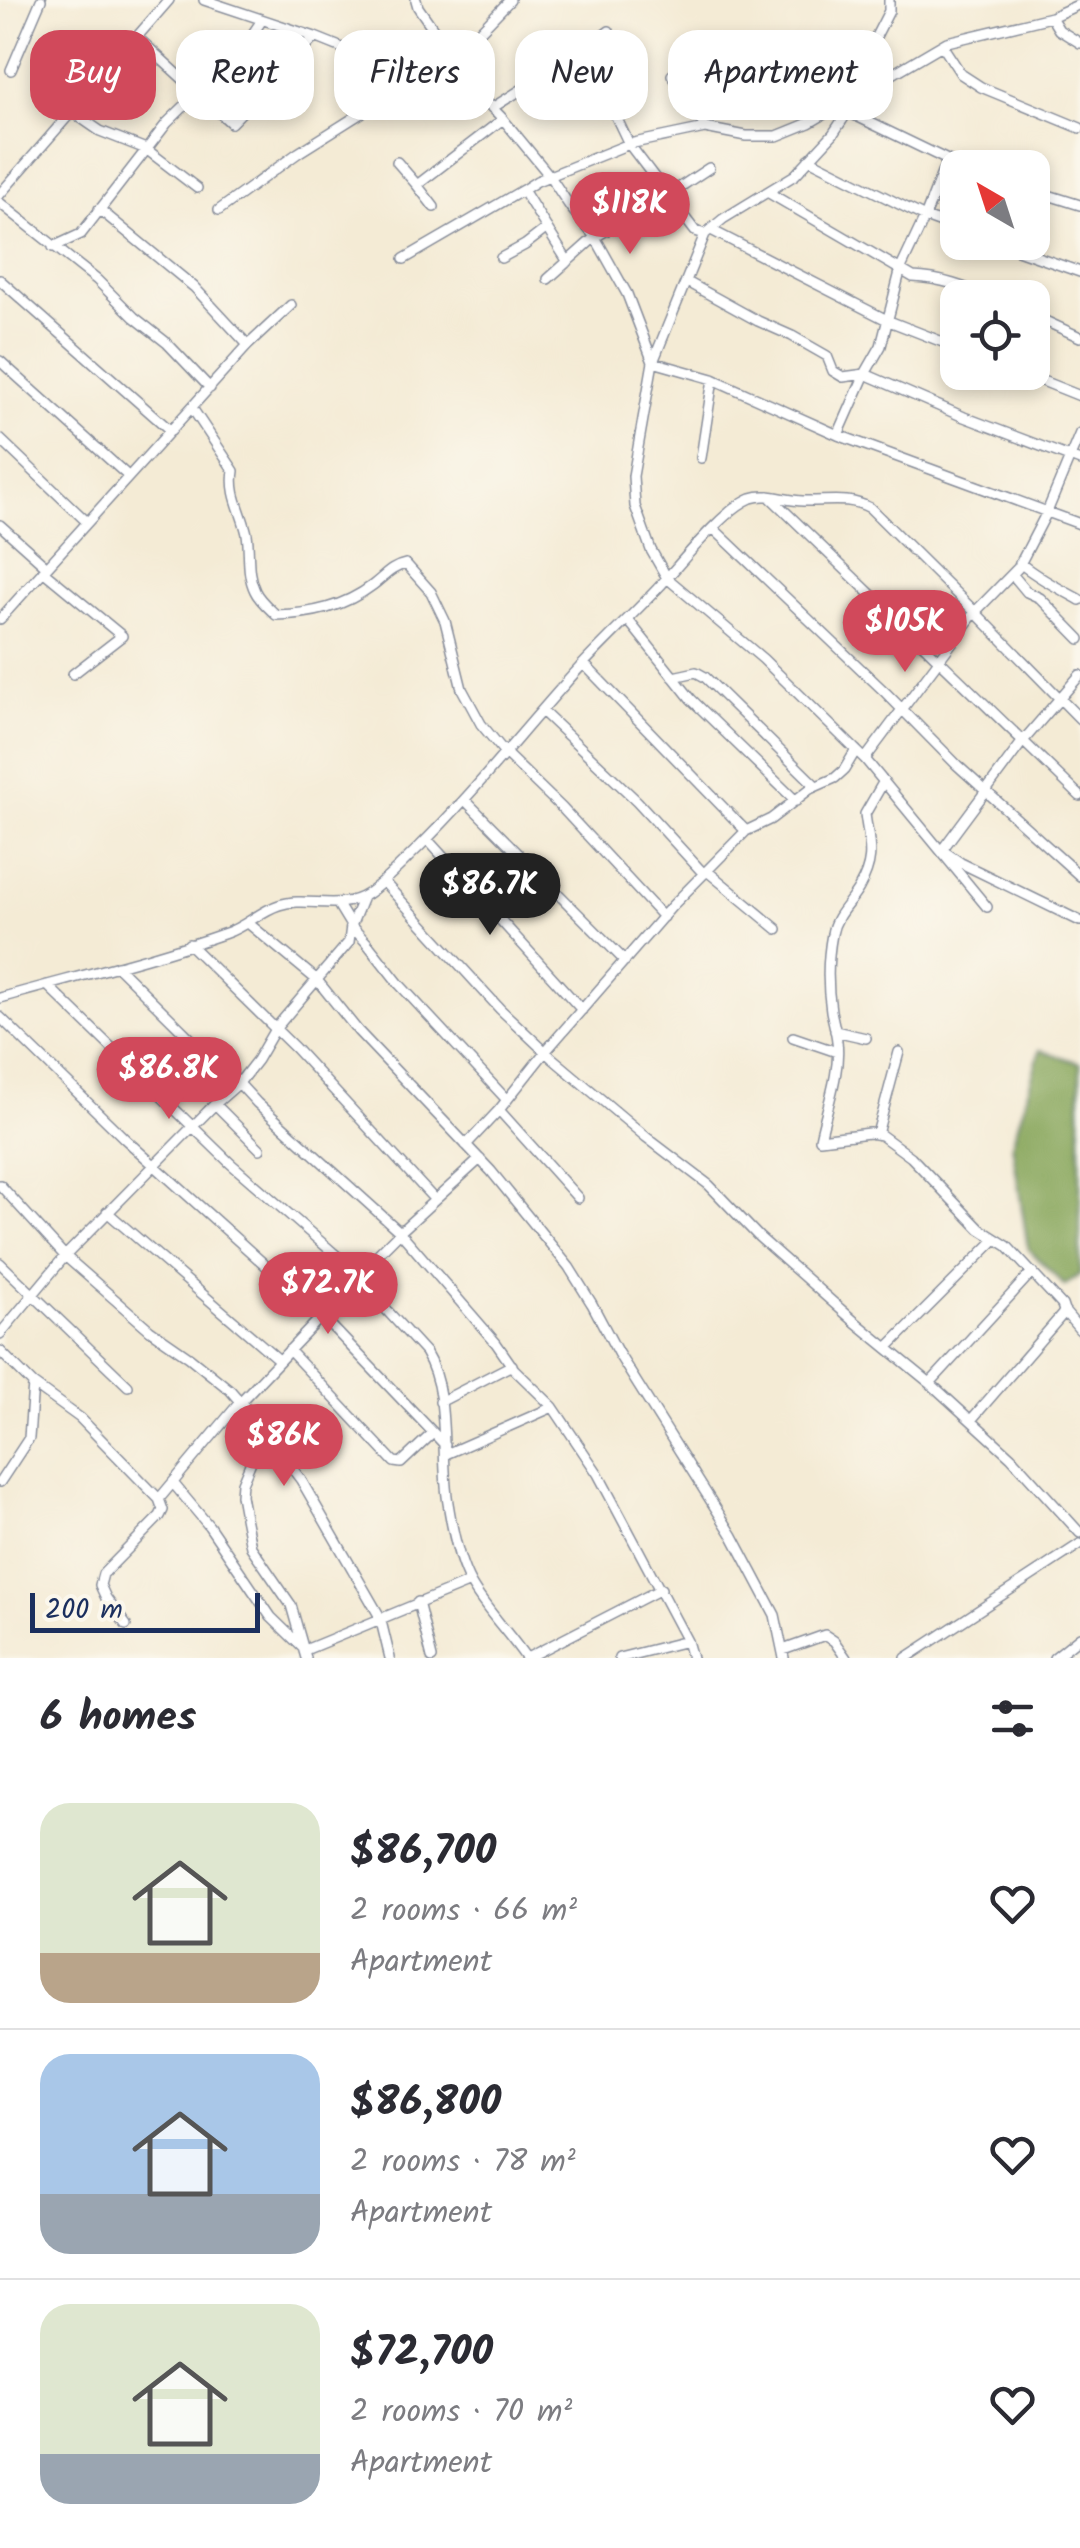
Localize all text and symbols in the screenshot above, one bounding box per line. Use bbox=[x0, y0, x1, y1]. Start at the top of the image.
chip: Buy bbox=[30, 30, 156, 120]
chip: Rent bbox=[176, 30, 314, 120]
chip: Filters bbox=[334, 30, 495, 120]
chip: New bbox=[515, 30, 648, 120]
chip: Apartment bbox=[668, 30, 893, 120]
north arrow bbox=[940, 150, 1050, 260]
map controls bbox=[940, 150, 1050, 390]
pin: $118K bbox=[560, 172, 700, 257]
text: $118K bbox=[592, 179, 668, 230]
button: locate bbox=[940, 280, 1050, 390]
pin: $105K bbox=[835, 590, 975, 675]
text: $105K bbox=[865, 597, 945, 648]
pin: $86.7K bbox=[409, 853, 571, 938]
text: $86.7K bbox=[441, 860, 539, 911]
pin: $86.8K bbox=[88, 1037, 250, 1122]
text: $86.8K bbox=[119, 1044, 219, 1095]
pin: $72.7K bbox=[247, 1252, 409, 1337]
text: $72.7K bbox=[281, 1259, 375, 1310]
pin: $86K bbox=[225, 1404, 343, 1489]
text: $86K bbox=[247, 1411, 321, 1462]
scale bar bbox=[30, 1588, 260, 1632]
text: 200 m bbox=[45, 1588, 123, 1633]
text: 6 homes bbox=[40, 1685, 196, 1752]
icon: filters bbox=[985, 1691, 1040, 1746]
text: $86,700 bbox=[350, 1819, 496, 1886]
icon: home bbox=[120, 1843, 240, 1963]
icon: heart bbox=[985, 1876, 1040, 1931]
text: 2 rooms · 66 m² bbox=[350, 1886, 577, 1937]
text: Apartment bbox=[350, 1937, 492, 1988]
text: $86,800 bbox=[350, 2070, 501, 2137]
icon: home bbox=[120, 2094, 240, 2214]
icon: heart bbox=[985, 2127, 1040, 2182]
text: 2 rooms · 78 m² bbox=[350, 2137, 576, 2188]
text: Apartment bbox=[350, 2188, 492, 2239]
text: $72,700 bbox=[350, 2320, 493, 2387]
icon: home bbox=[120, 2344, 240, 2464]
icon: heart bbox=[985, 2377, 1040, 2432]
text: 2 rooms · 70 m² bbox=[350, 2387, 572, 2438]
text: Apartment bbox=[350, 2438, 492, 2489]

